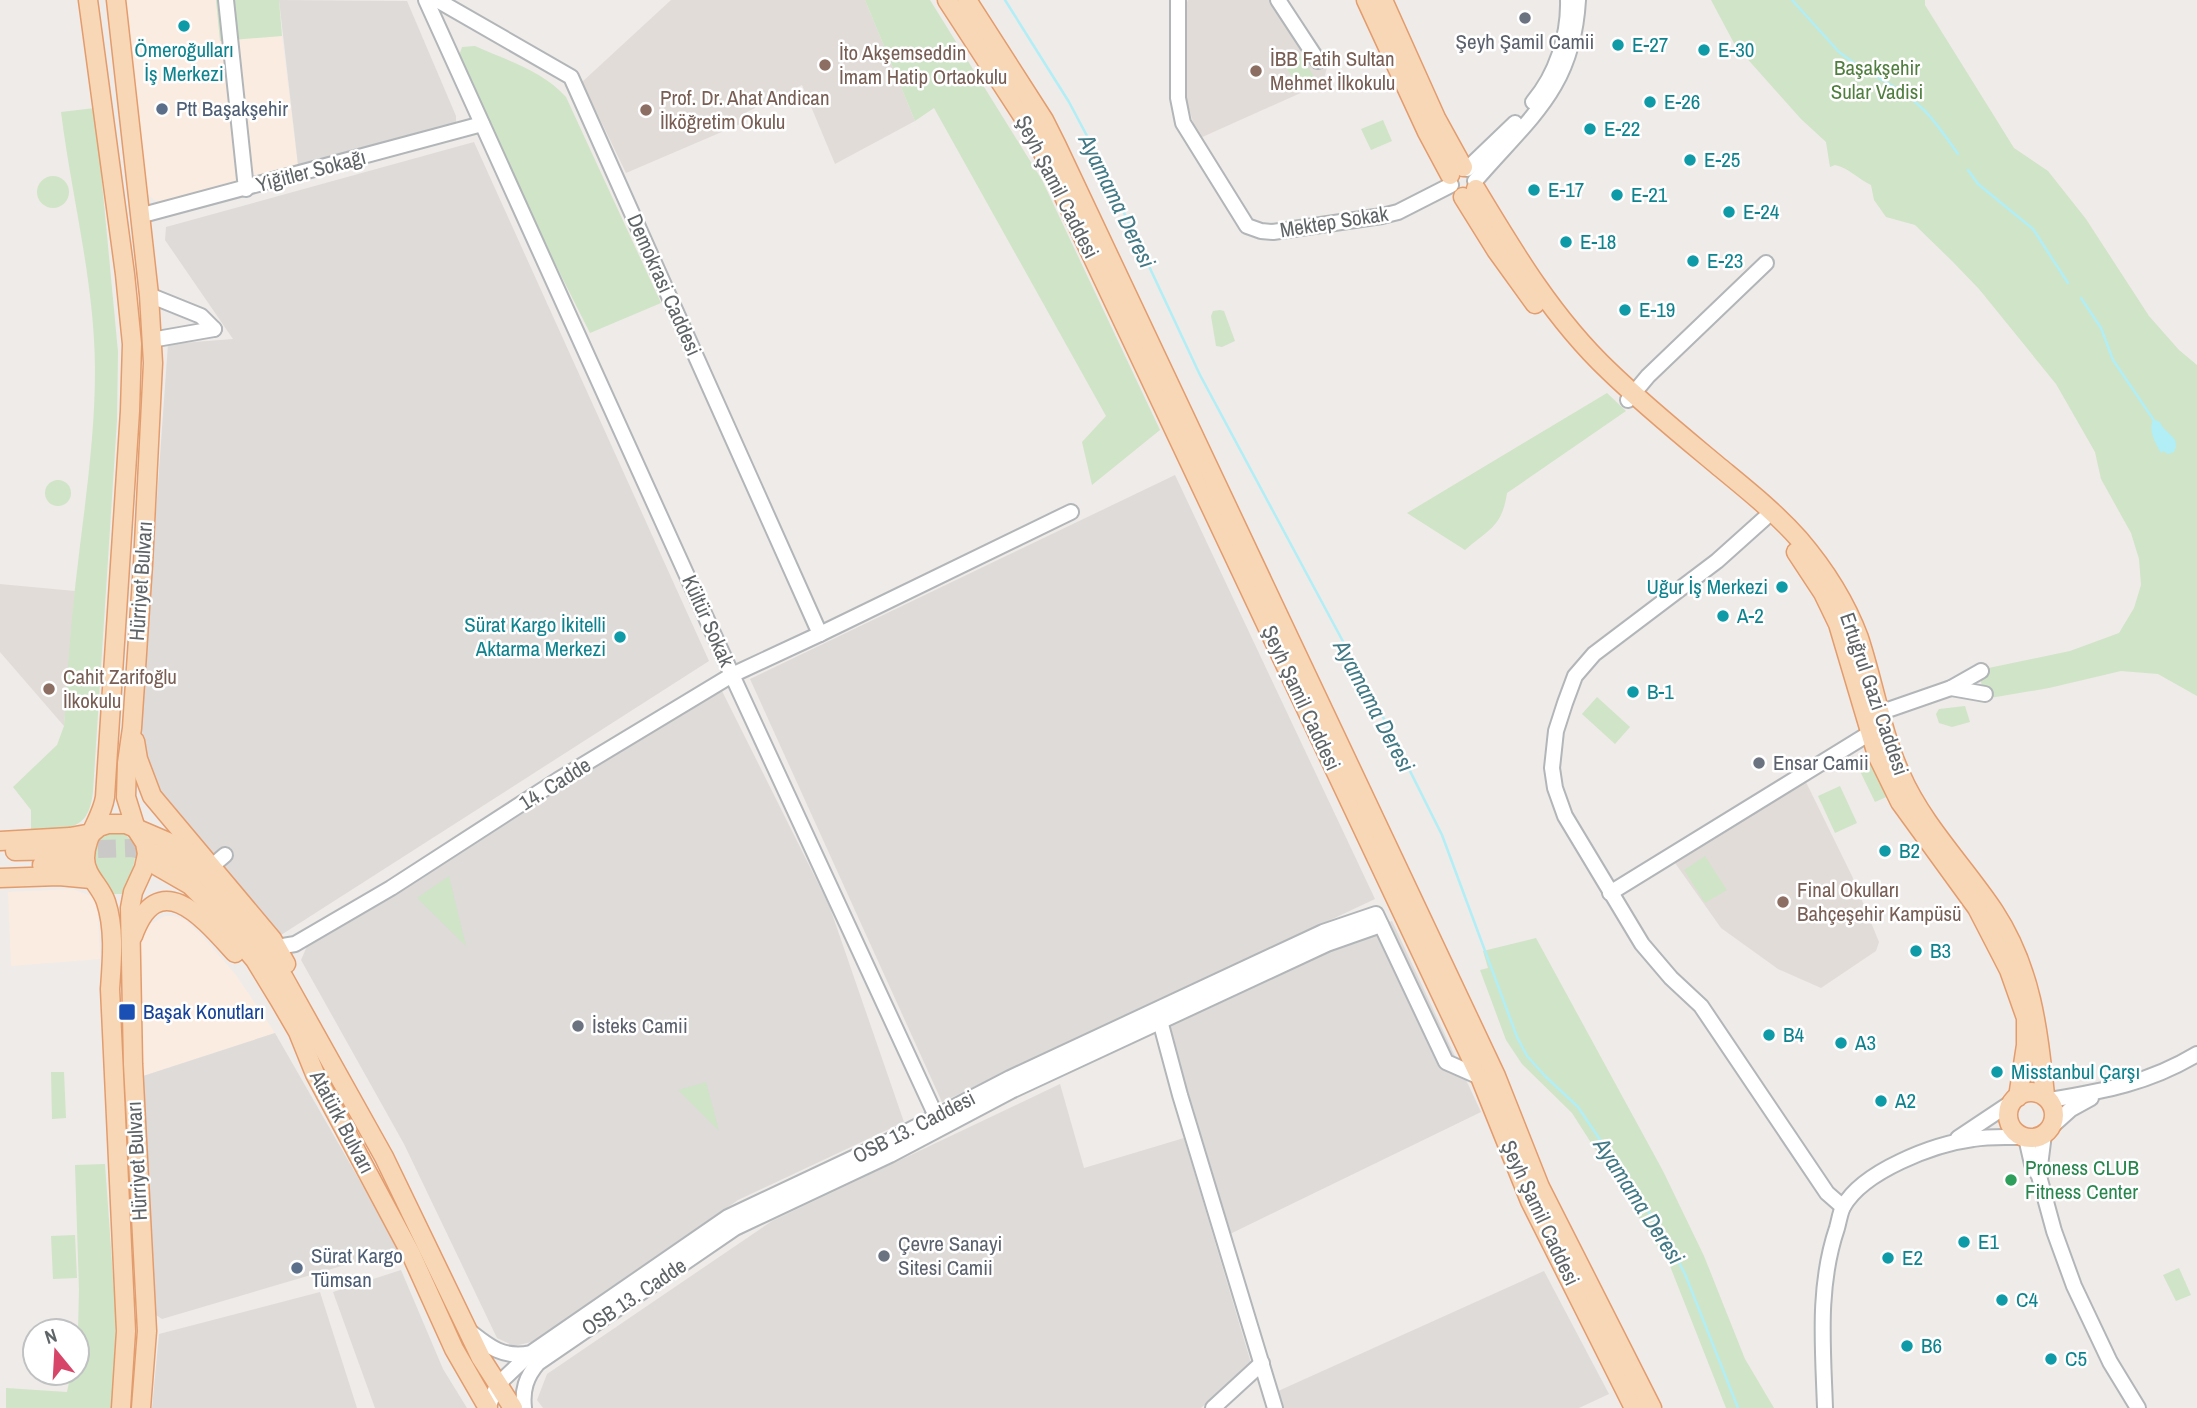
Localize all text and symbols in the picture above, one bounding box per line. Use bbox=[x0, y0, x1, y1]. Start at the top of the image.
marker: Şeyh Şamil Camii bbox=[1517, 10, 1533, 26]
marker: Ömeroğulları İş Merkezi bbox=[176, 18, 192, 34]
place label: Şeyh Şamil Camii bbox=[1456, 27, 1594, 56]
place label: E-27 bbox=[1632, 30, 1668, 59]
place label: Ömeroğulları İş Merkezi bbox=[134, 35, 234, 88]
place label: E-30 bbox=[1718, 35, 1754, 64]
marker: E-27 bbox=[1610, 37, 1626, 53]
place label: İto Akşemseddin İmam Hatip Ortaokulu bbox=[839, 38, 1007, 91]
marker: E-30 bbox=[1696, 42, 1712, 58]
place label: İBB Fatih Sultan Mehmet İlkokulu bbox=[1270, 44, 1395, 97]
park label: Başakşehir Sular Vadisi bbox=[1831, 53, 1923, 106]
marker: İto Akşemseddin İmam Hatip Ortaokulu bbox=[817, 57, 833, 73]
marker: İBB Fatih Sultan Mehmet İlkokulu bbox=[1248, 63, 1264, 79]
place label: Prof. Dr. Ahat Andican İlköğretim Okulu bbox=[660, 83, 829, 136]
place label: E-26 bbox=[1664, 87, 1700, 116]
place label: Ptt Başakşehir bbox=[176, 94, 288, 123]
marker: E-26 bbox=[1642, 94, 1658, 110]
marker: Ptt Başakşehir bbox=[154, 101, 170, 117]
marker: Prof. Dr. Ahat Andican İlköğretim Okulu bbox=[638, 102, 654, 118]
street label: Şeyh Şamil Caddesi bbox=[1009, 110, 1106, 263]
place label: E-22 bbox=[1604, 114, 1640, 143]
marker: E-22 bbox=[1582, 121, 1598, 137]
water label: Ayamama Deresi bbox=[1071, 128, 1164, 274]
street label: Yiğitler Sokağı bbox=[253, 142, 369, 199]
place label: E-25 bbox=[1704, 145, 1740, 174]
marker: E-25 bbox=[1682, 152, 1698, 168]
place label: E-17 bbox=[1548, 175, 1584, 204]
place label: E-21 bbox=[1631, 180, 1668, 209]
marker: E-17 bbox=[1526, 182, 1542, 198]
marker: E-21 bbox=[1609, 187, 1625, 203]
place label: E-24 bbox=[1743, 197, 1780, 226]
street label: Mektep Sokak bbox=[1278, 199, 1390, 244]
marker: E-24 bbox=[1721, 204, 1737, 220]
street label: Demokrasi Caddesi bbox=[620, 209, 709, 360]
place label: E-18 bbox=[1580, 227, 1616, 256]
marker: E-18 bbox=[1558, 234, 1574, 250]
place label: E-23 bbox=[1707, 246, 1743, 275]
marker: E-23 bbox=[1685, 253, 1701, 269]
place label: E-19 bbox=[1639, 295, 1675, 324]
marker: E-19 bbox=[1617, 302, 1633, 318]
street label: Hürriyet Bulvarı bbox=[122, 520, 159, 642]
street label: Kültür Sokak bbox=[675, 570, 742, 672]
place label: Uğur İş Merkezi bbox=[1646, 572, 1768, 601]
marker: Uğur İş Merkezi bbox=[1774, 579, 1790, 595]
place label: A-2 bbox=[1736, 601, 1764, 630]
marker: A-2 bbox=[1715, 608, 1731, 624]
street label: Ertuğrul Gazi Caddesi bbox=[1833, 609, 1916, 779]
place label: Sürat Kargo İkitelli Aktarma Merkezi bbox=[464, 610, 606, 663]
street label: Şeyh Şamil Caddesi bbox=[1255, 621, 1348, 775]
marker: Sürat Kargo İkitelli Aktarma Merkezi bbox=[612, 629, 628, 645]
water label: Ayamama Deresi bbox=[1326, 633, 1423, 778]
place label: Cahit Zarifoğlu İlkokulu bbox=[63, 662, 177, 715]
place label: B-1 bbox=[1647, 677, 1674, 706]
marker: Cahit Zarifoğlu İlkokulu bbox=[41, 681, 57, 697]
marker: B-1 bbox=[1625, 684, 1641, 700]
place label: Ensar Camii bbox=[1773, 748, 1869, 777]
street label: 14. Cadde bbox=[513, 750, 596, 817]
marker: Ensar Camii bbox=[1751, 755, 1767, 771]
place label: B2 bbox=[1899, 836, 1920, 865]
marker: B2 bbox=[1877, 843, 1893, 859]
place label: Final Okulları Bahçeşehir Kampüsü bbox=[1797, 875, 1962, 928]
marker: Final Okulları Bahçeşehir Kampüsü bbox=[1775, 894, 1791, 910]
place label: B3 bbox=[1930, 936, 1951, 965]
marker: B3 bbox=[1908, 943, 1924, 959]
place label: Başak Konutları bbox=[143, 997, 265, 1026]
marker: Başak Konutları bbox=[117, 1002, 137, 1022]
place label: İsteks Camii bbox=[592, 1011, 688, 1040]
marker: İsteks Camii bbox=[570, 1018, 586, 1034]
place label: B4 bbox=[1783, 1020, 1804, 1049]
marker: B4 bbox=[1761, 1027, 1777, 1043]
place label: A3 bbox=[1854, 1028, 1876, 1057]
marker: A3 bbox=[1833, 1035, 1849, 1051]
place label: Misstanbul Çarşı bbox=[2011, 1057, 2140, 1086]
street label: Atatürk Bulvarı bbox=[303, 1064, 382, 1178]
marker: Misstanbul Çarşı bbox=[1989, 1064, 2005, 1080]
street label: OSB 13. Caddesi bbox=[847, 1083, 980, 1170]
place label: A2 bbox=[1894, 1086, 1916, 1115]
marker: A2 bbox=[1873, 1093, 1889, 1109]
street label: Hürriyet Bulvarı bbox=[119, 1101, 154, 1222]
water label: Ayamama Deresi bbox=[1586, 1131, 1692, 1271]
street label: Şeyh Şamil Caddesi bbox=[1494, 1136, 1587, 1290]
place label: Proness CLUB Fitness Center bbox=[2025, 1153, 2139, 1206]
marker: Proness CLUB Fitness Center bbox=[2003, 1172, 2019, 1188]
place label: E1 bbox=[1978, 1227, 1999, 1256]
place label: Çevre Sanayi Sitesi Camii bbox=[898, 1229, 1002, 1282]
marker: E1 bbox=[1956, 1234, 1972, 1250]
place label: Sürat Kargo Tümsan bbox=[311, 1241, 403, 1294]
place label: E2 bbox=[1902, 1243, 1923, 1272]
marker: Çevre Sanayi Sitesi Camii bbox=[876, 1248, 892, 1264]
marker: E2 bbox=[1880, 1250, 1896, 1266]
street label: OSB 13. Cadde bbox=[576, 1251, 692, 1342]
marker: Sürat Kargo Tümsan bbox=[289, 1260, 305, 1276]
place label: C4 bbox=[2016, 1285, 2038, 1314]
marker: C4 bbox=[1994, 1292, 2010, 1308]
north arrow bbox=[21, 1317, 91, 1387]
text: N bbox=[41, 1322, 60, 1350]
place label: B6 bbox=[1921, 1331, 1942, 1360]
marker: B6 bbox=[1899, 1338, 1915, 1354]
place label: C5 bbox=[2065, 1344, 2087, 1373]
marker: C5 bbox=[2043, 1351, 2059, 1367]

